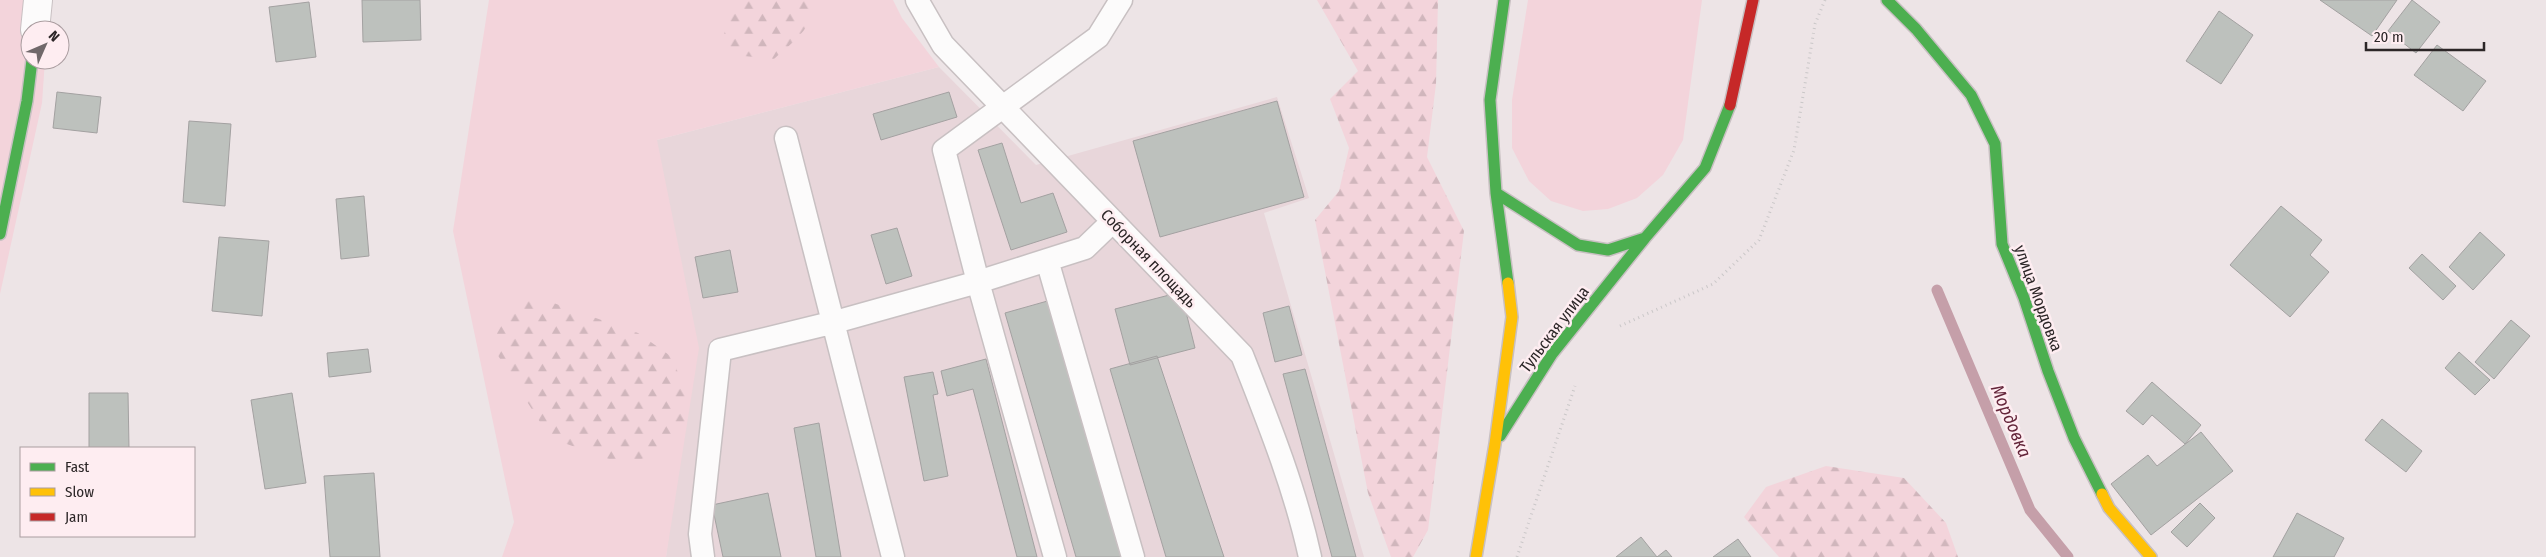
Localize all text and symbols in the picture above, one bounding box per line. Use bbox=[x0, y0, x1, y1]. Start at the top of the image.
north arrow bbox=[20, 20, 70, 70]
scale bar bbox=[2366, 20, 2484, 52]
text: N bbox=[45, 27, 63, 45]
text: 20 m bbox=[2374, 28, 2404, 46]
street label: Соборная площадь bbox=[1097, 205, 1200, 312]
street label: улица Мордовка bbox=[2011, 242, 2067, 354]
street label: Тульская улица bbox=[1516, 282, 1593, 376]
water label: Мордовка bbox=[1986, 381, 2036, 461]
legend bbox=[20, 447, 195, 537]
text: Fast bbox=[65, 458, 89, 476]
text: Slow bbox=[65, 483, 94, 501]
text: Jam bbox=[65, 508, 88, 526]

